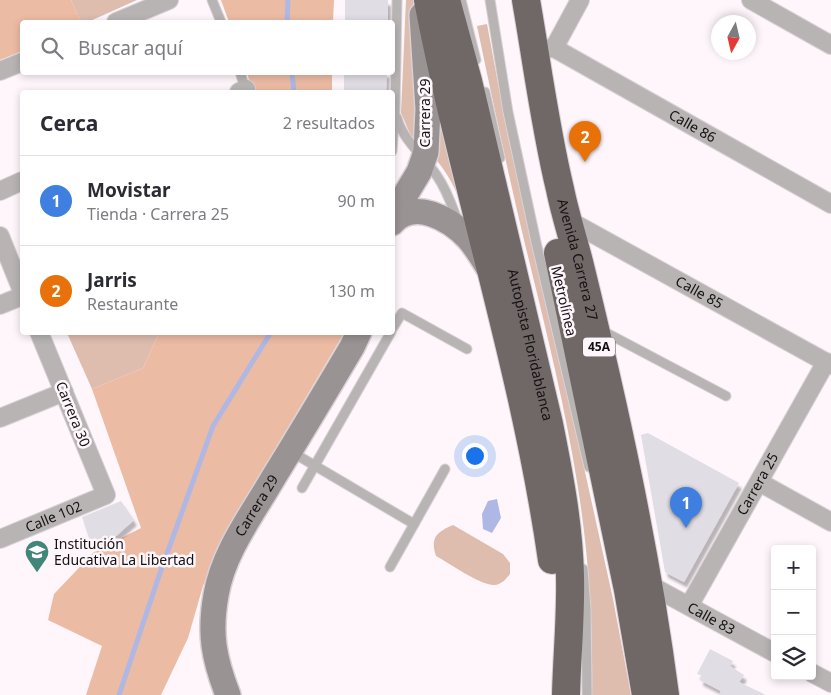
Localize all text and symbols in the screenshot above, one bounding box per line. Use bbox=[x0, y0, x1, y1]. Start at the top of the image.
north arrow bbox=[711, 15, 756, 60]
search box bbox=[20, 20, 395, 75]
icon: search bbox=[38, 34, 66, 62]
text: Buscar aquí bbox=[78, 35, 183, 61]
street label: Carrera 29 bbox=[415, 79, 434, 147]
street label: Calle 86 bbox=[666, 105, 720, 147]
text: Cerca bbox=[40, 109, 98, 137]
text: 2 resultados bbox=[283, 112, 375, 134]
pin: 2 bbox=[569, 121, 601, 162]
text: Movistar bbox=[87, 177, 171, 203]
text: 1 bbox=[51, 190, 61, 212]
text: 90 m bbox=[338, 190, 375, 212]
street label: Avenida Carrera 27 bbox=[553, 197, 603, 323]
text: Tienda · Carrera 25 bbox=[87, 203, 229, 225]
street label: Metrolínea bbox=[547, 264, 582, 338]
text: Jarris bbox=[87, 267, 137, 293]
street label: Autopista Floridablanca bbox=[504, 267, 558, 422]
street label: Calle 85 bbox=[672, 271, 727, 313]
text: 2 bbox=[51, 280, 61, 302]
text: 130 m bbox=[328, 280, 375, 302]
text: Restaurante bbox=[87, 293, 178, 315]
road number: 45A bbox=[583, 338, 615, 357]
street label: Carrera 30 bbox=[52, 378, 95, 449]
your location bbox=[462, 443, 488, 469]
street label: Carrera 25 bbox=[732, 449, 782, 518]
street label: Carrera 29 bbox=[230, 471, 282, 540]
pin: 1 bbox=[670, 487, 702, 528]
street label: Calle 102 bbox=[22, 496, 85, 536]
place label: Institución Educativa La Libertad bbox=[54, 534, 194, 569]
school or university icon: Institución Educativa La Libertad bbox=[24, 539, 50, 573]
map controls bbox=[771, 545, 816, 680]
button: + bbox=[771, 545, 816, 590]
button: − bbox=[771, 590, 816, 635]
street label: Calle 83 bbox=[684, 597, 739, 639]
button: layers bbox=[771, 635, 816, 680]

